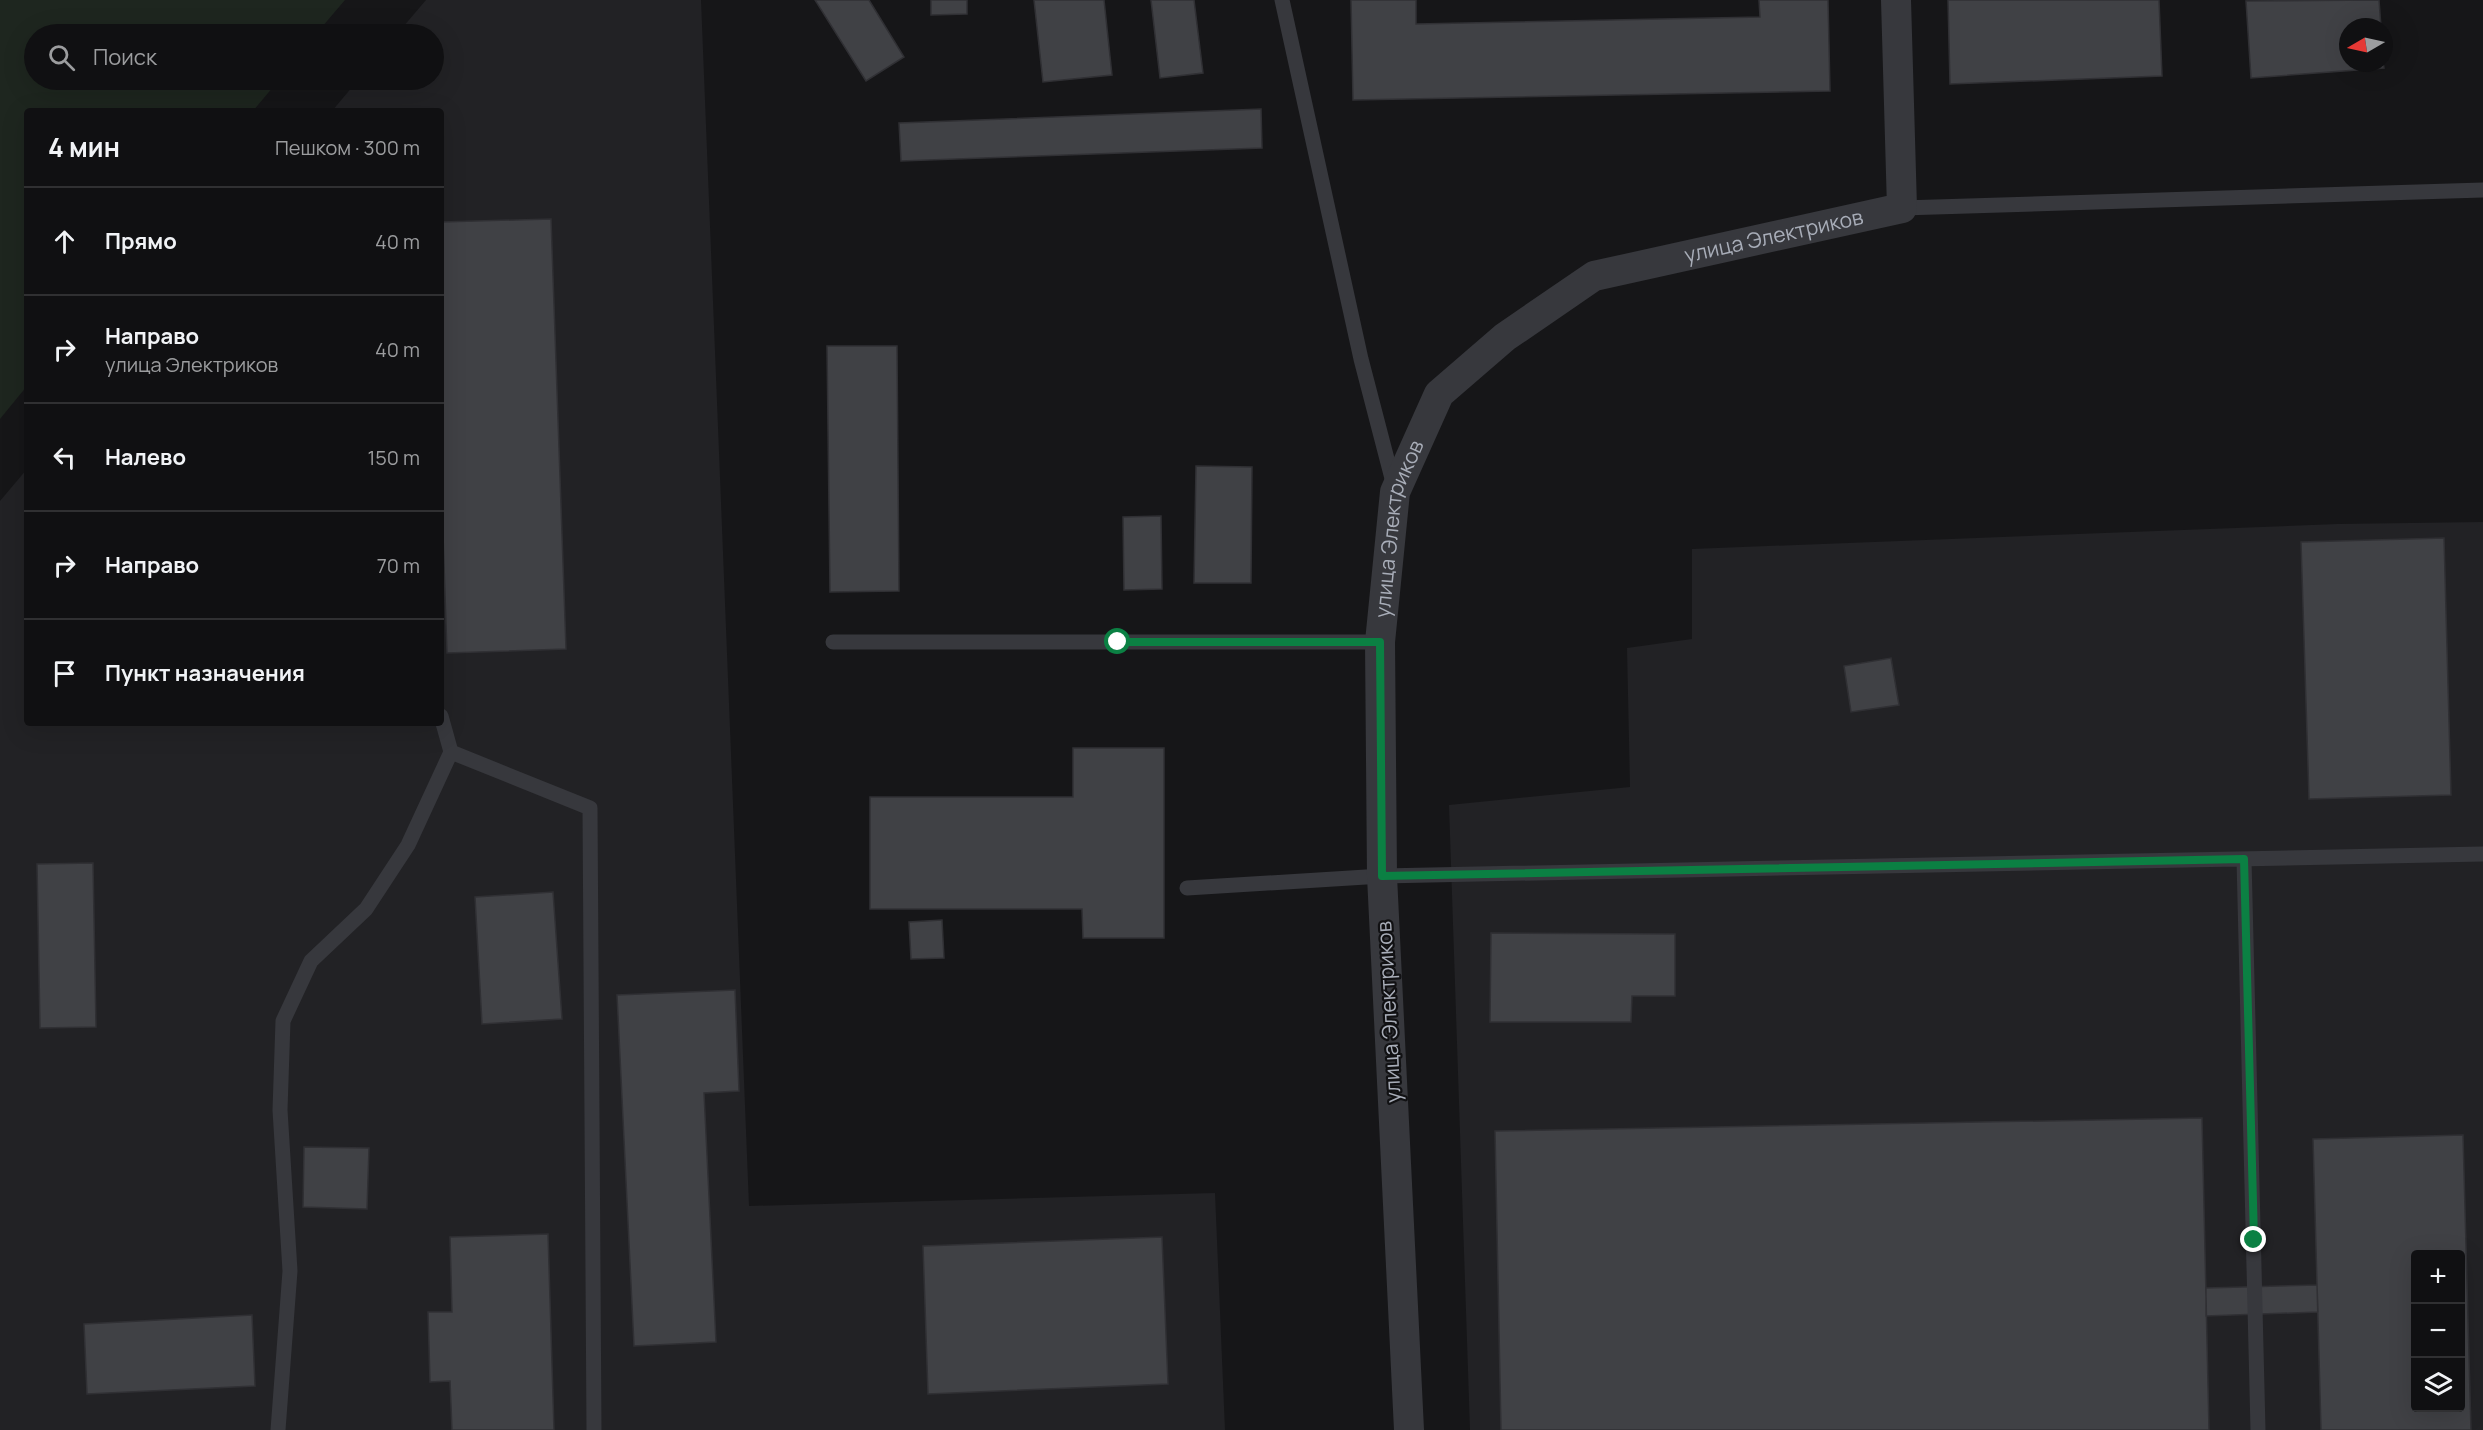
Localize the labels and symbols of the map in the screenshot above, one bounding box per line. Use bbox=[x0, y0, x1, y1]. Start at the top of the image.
north arrow bbox=[2339, 18, 2393, 72]
street label: улица Электриков bbox=[1682, 202, 1865, 269]
street label: улица Электриков bbox=[1367, 435, 1430, 619]
route start bbox=[1104, 628, 1130, 654]
street label: улица Электриков bbox=[1369, 920, 1407, 1104]
route end bbox=[2240, 1226, 2266, 1252]

